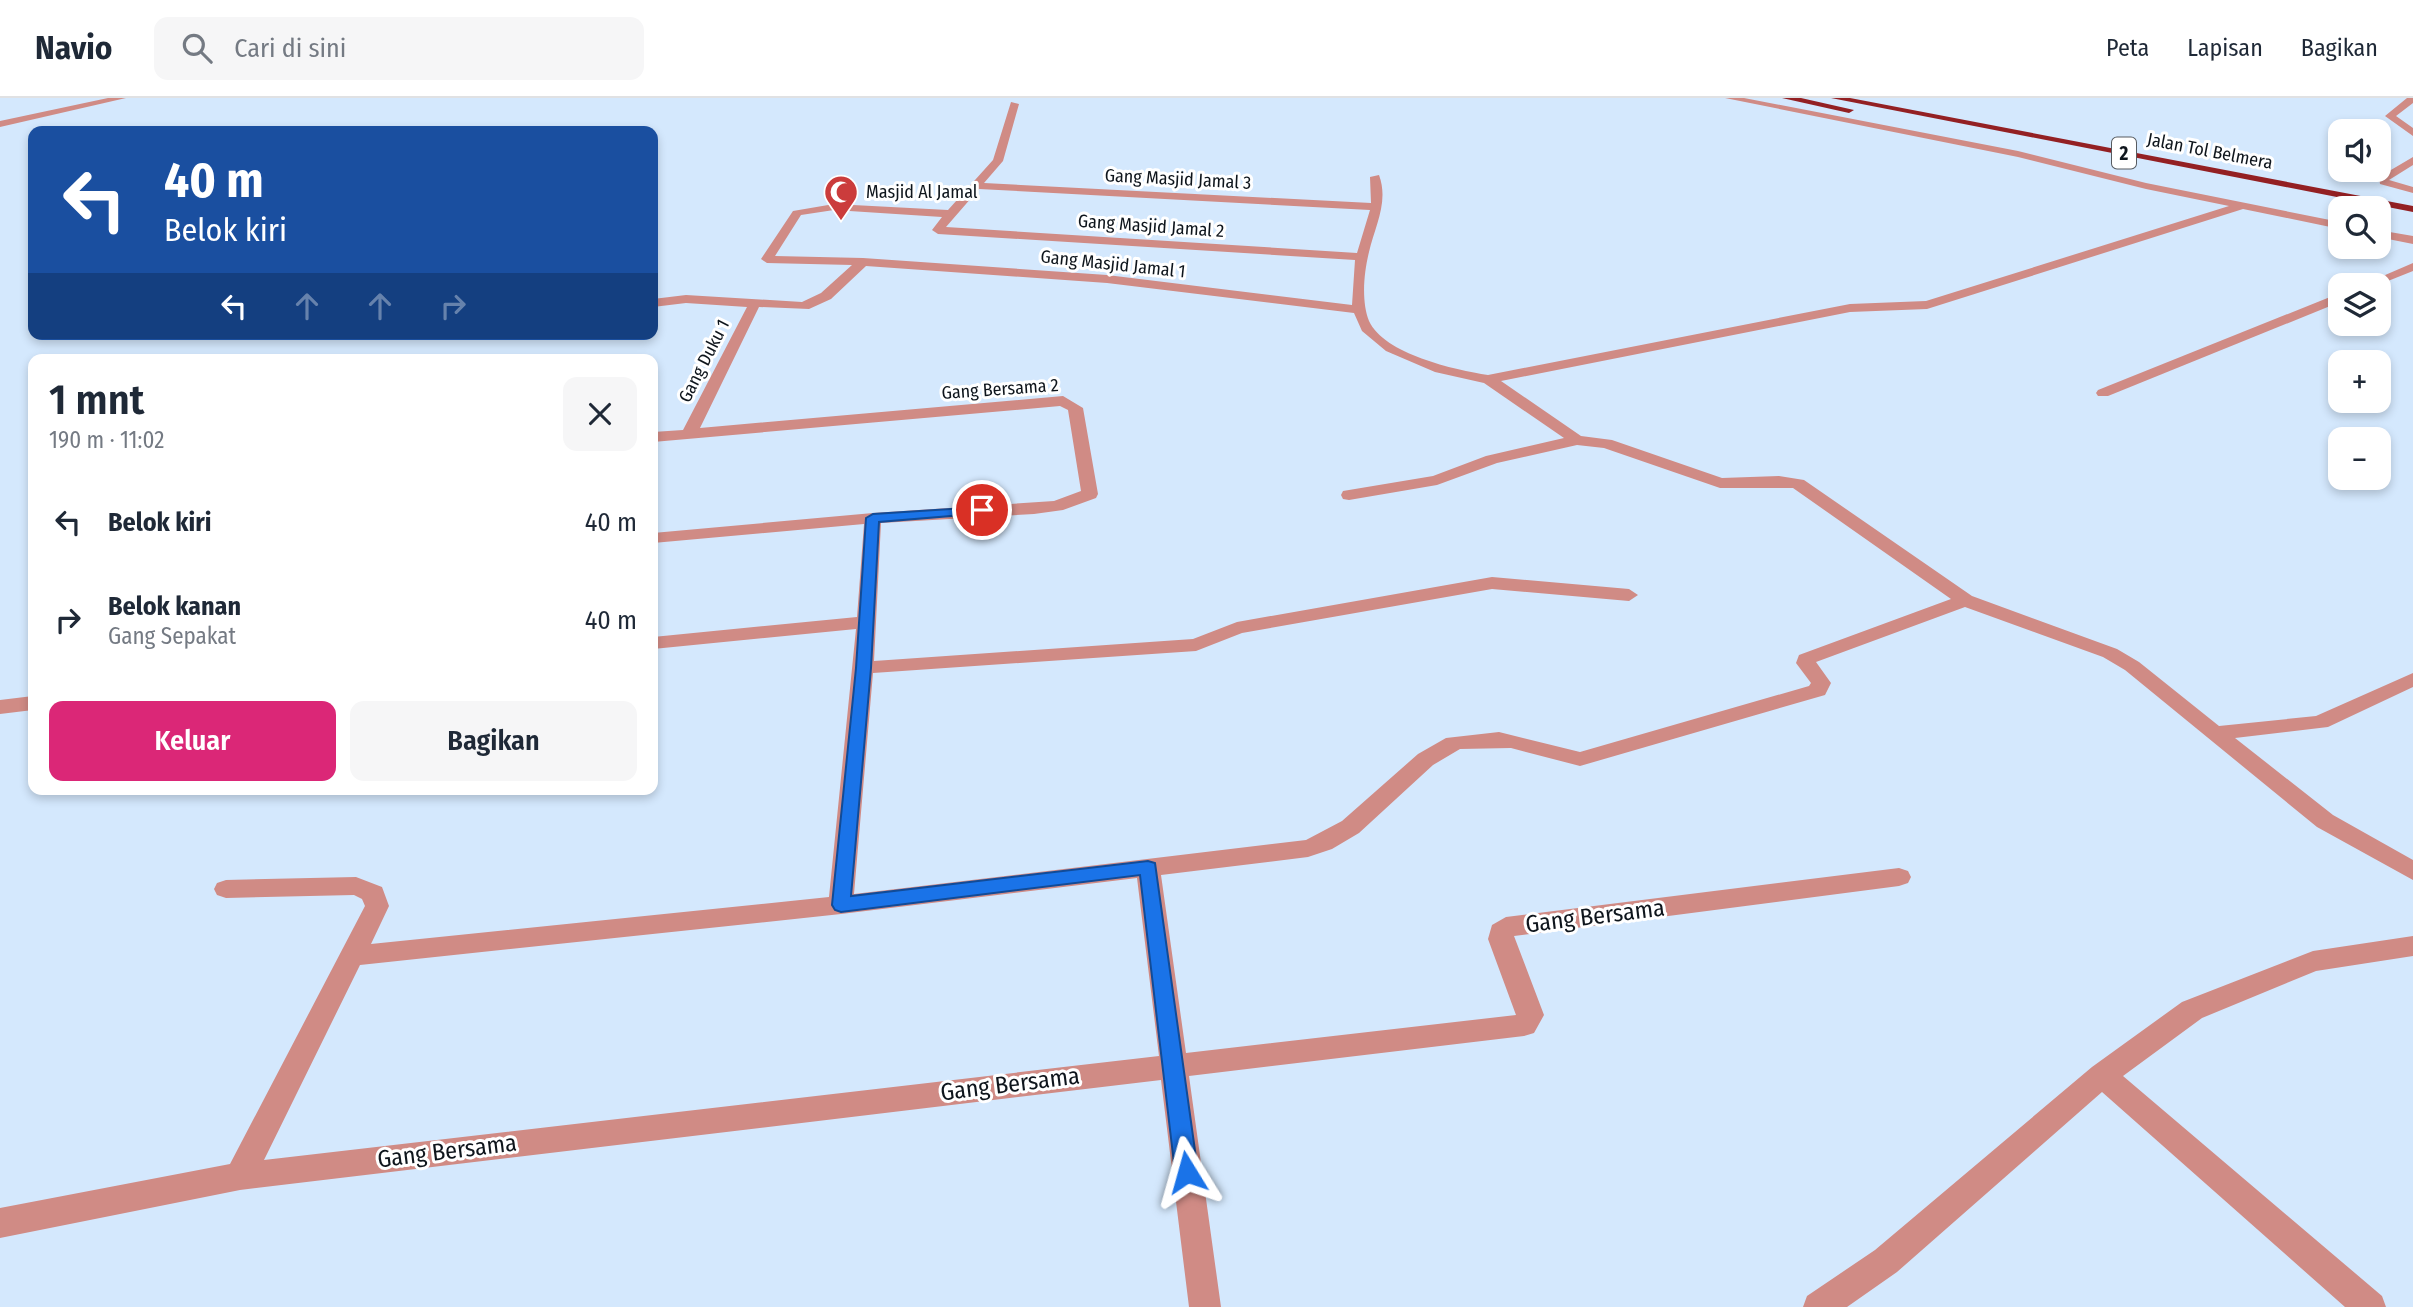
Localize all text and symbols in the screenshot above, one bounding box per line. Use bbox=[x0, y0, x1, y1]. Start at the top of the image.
search box bbox=[154, 17, 644, 80]
text: Navio bbox=[35, 28, 112, 68]
icon: search bbox=[178, 29, 216, 67]
text: Cari di sini bbox=[234, 33, 346, 64]
text: Peta bbox=[2106, 34, 2149, 62]
text: Lapisan bbox=[2187, 34, 2263, 62]
text: Bagikan bbox=[2301, 34, 2378, 62]
map controls bbox=[2328, 119, 2391, 490]
button: sound bbox=[2328, 119, 2391, 182]
street label: Jalan Tol Belmera bbox=[2145, 128, 2275, 174]
road number: 2 bbox=[2112, 138, 2136, 168]
text: 40 m bbox=[164, 151, 264, 210]
icon: left bbox=[49, 154, 140, 245]
street label: Gang Masjid Jamal 3 bbox=[1104, 164, 1252, 194]
mosque icon: Masjid Al Jamal bbox=[822, 173, 860, 222]
place label: Masjid Al Jamal bbox=[866, 181, 978, 203]
button: search bbox=[2328, 196, 2391, 259]
street label: Gang Masjid Jamal 2 bbox=[1077, 210, 1225, 242]
text: Belok kiri bbox=[164, 211, 287, 249]
street label: Gang Masjid Jamal 1 bbox=[1039, 245, 1187, 283]
button: layers bbox=[2328, 273, 2391, 336]
icon: left bbox=[215, 287, 253, 325]
icon: ahead bbox=[288, 287, 326, 325]
icon: ahead bbox=[361, 287, 399, 325]
icon: right bbox=[434, 287, 472, 325]
street label: Gang Duku 1 bbox=[674, 316, 734, 406]
button: + bbox=[2328, 350, 2391, 413]
street label: Gang Bersama 2 bbox=[941, 374, 1059, 404]
text: 1 mnt bbox=[49, 375, 144, 425]
button: close bbox=[563, 377, 637, 451]
text: 190 m · 11:02 bbox=[49, 426, 164, 454]
button: − bbox=[2328, 427, 2391, 490]
pin bbox=[952, 480, 1012, 540]
icon: arrive bbox=[963, 491, 1001, 529]
icon: left bbox=[49, 503, 87, 541]
text: Belok kiri bbox=[108, 507, 211, 538]
text: 40 m bbox=[585, 507, 637, 538]
text: Belok kanan bbox=[108, 591, 241, 622]
icon: right bbox=[49, 601, 87, 639]
text: 40 m bbox=[585, 605, 637, 636]
text: Gang Sepakat bbox=[108, 622, 236, 650]
button: Keluar bbox=[49, 701, 336, 781]
button: Bagikan bbox=[350, 701, 637, 781]
street label: Gang Bersama bbox=[1524, 894, 1666, 938]
street label: Gang Bersama bbox=[939, 1062, 1081, 1106]
street label: Gang Bersama bbox=[376, 1129, 518, 1173]
position arrow bbox=[1150, 1135, 1224, 1209]

